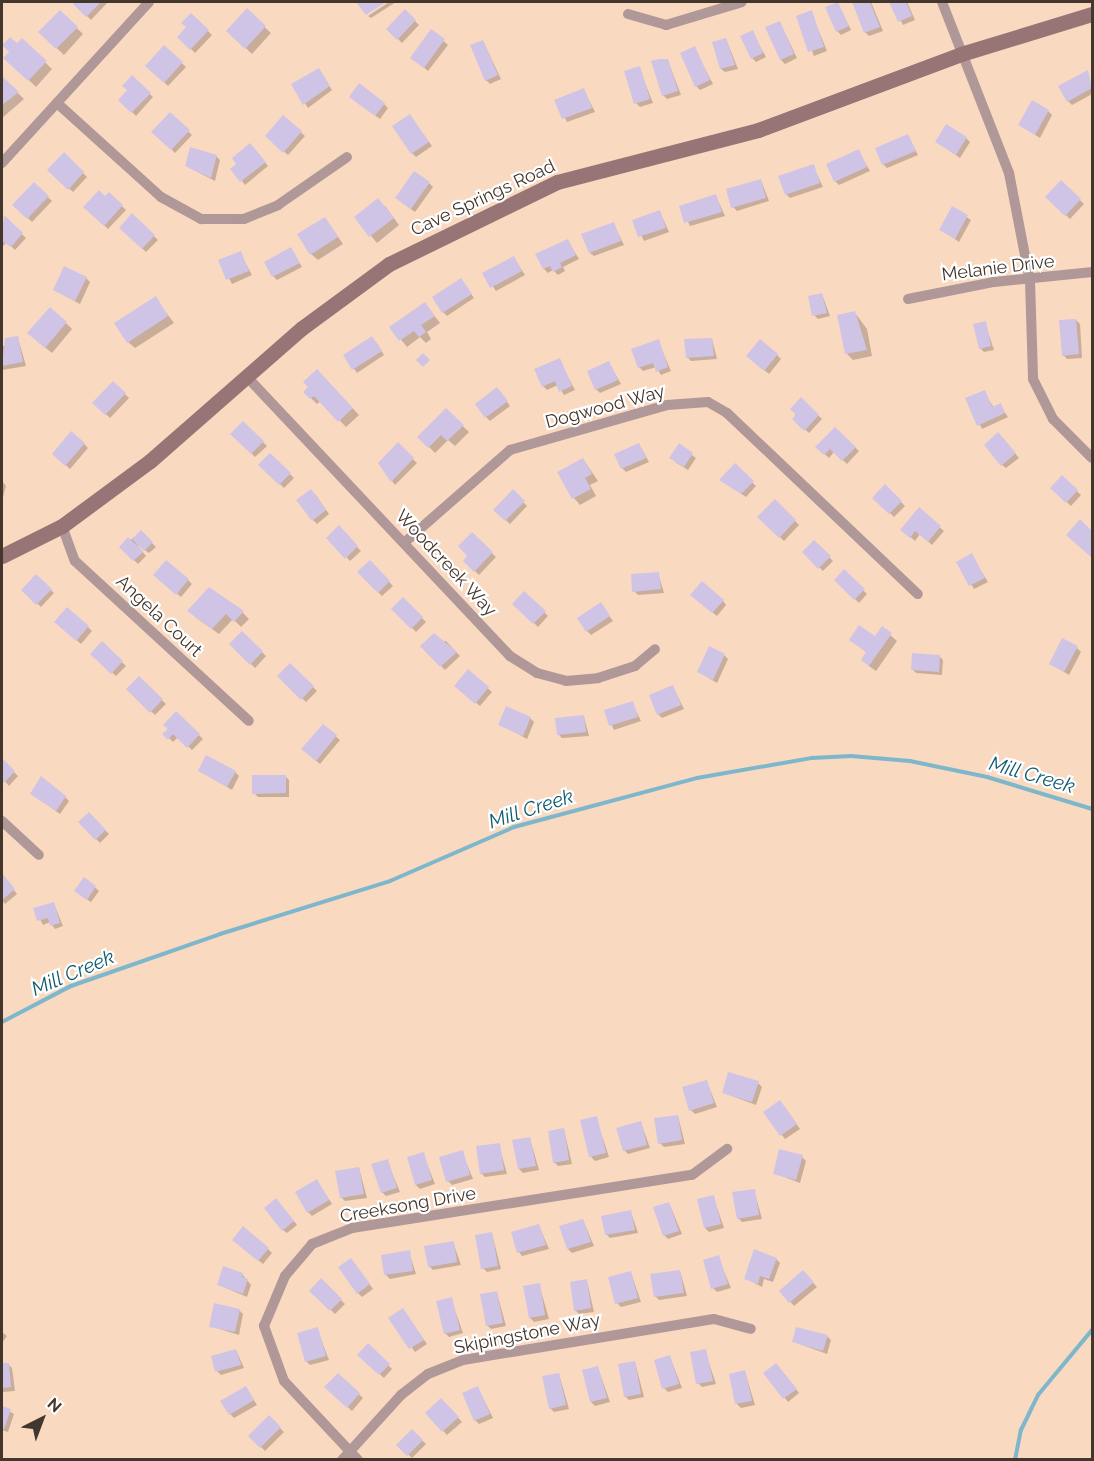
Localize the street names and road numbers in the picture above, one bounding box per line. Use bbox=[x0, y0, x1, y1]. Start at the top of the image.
street label: Cave Springs Road bbox=[407, 155, 559, 241]
street label: Melanie Drive bbox=[940, 250, 1056, 286]
street label: Dogwood Way bbox=[543, 381, 667, 433]
street label: Woodcreek Way bbox=[391, 505, 501, 621]
street label: Angela Court bbox=[112, 571, 206, 661]
street label: Creeksong Drive bbox=[338, 1182, 478, 1228]
street label: Skipingstone Way bbox=[452, 1309, 602, 1359]

